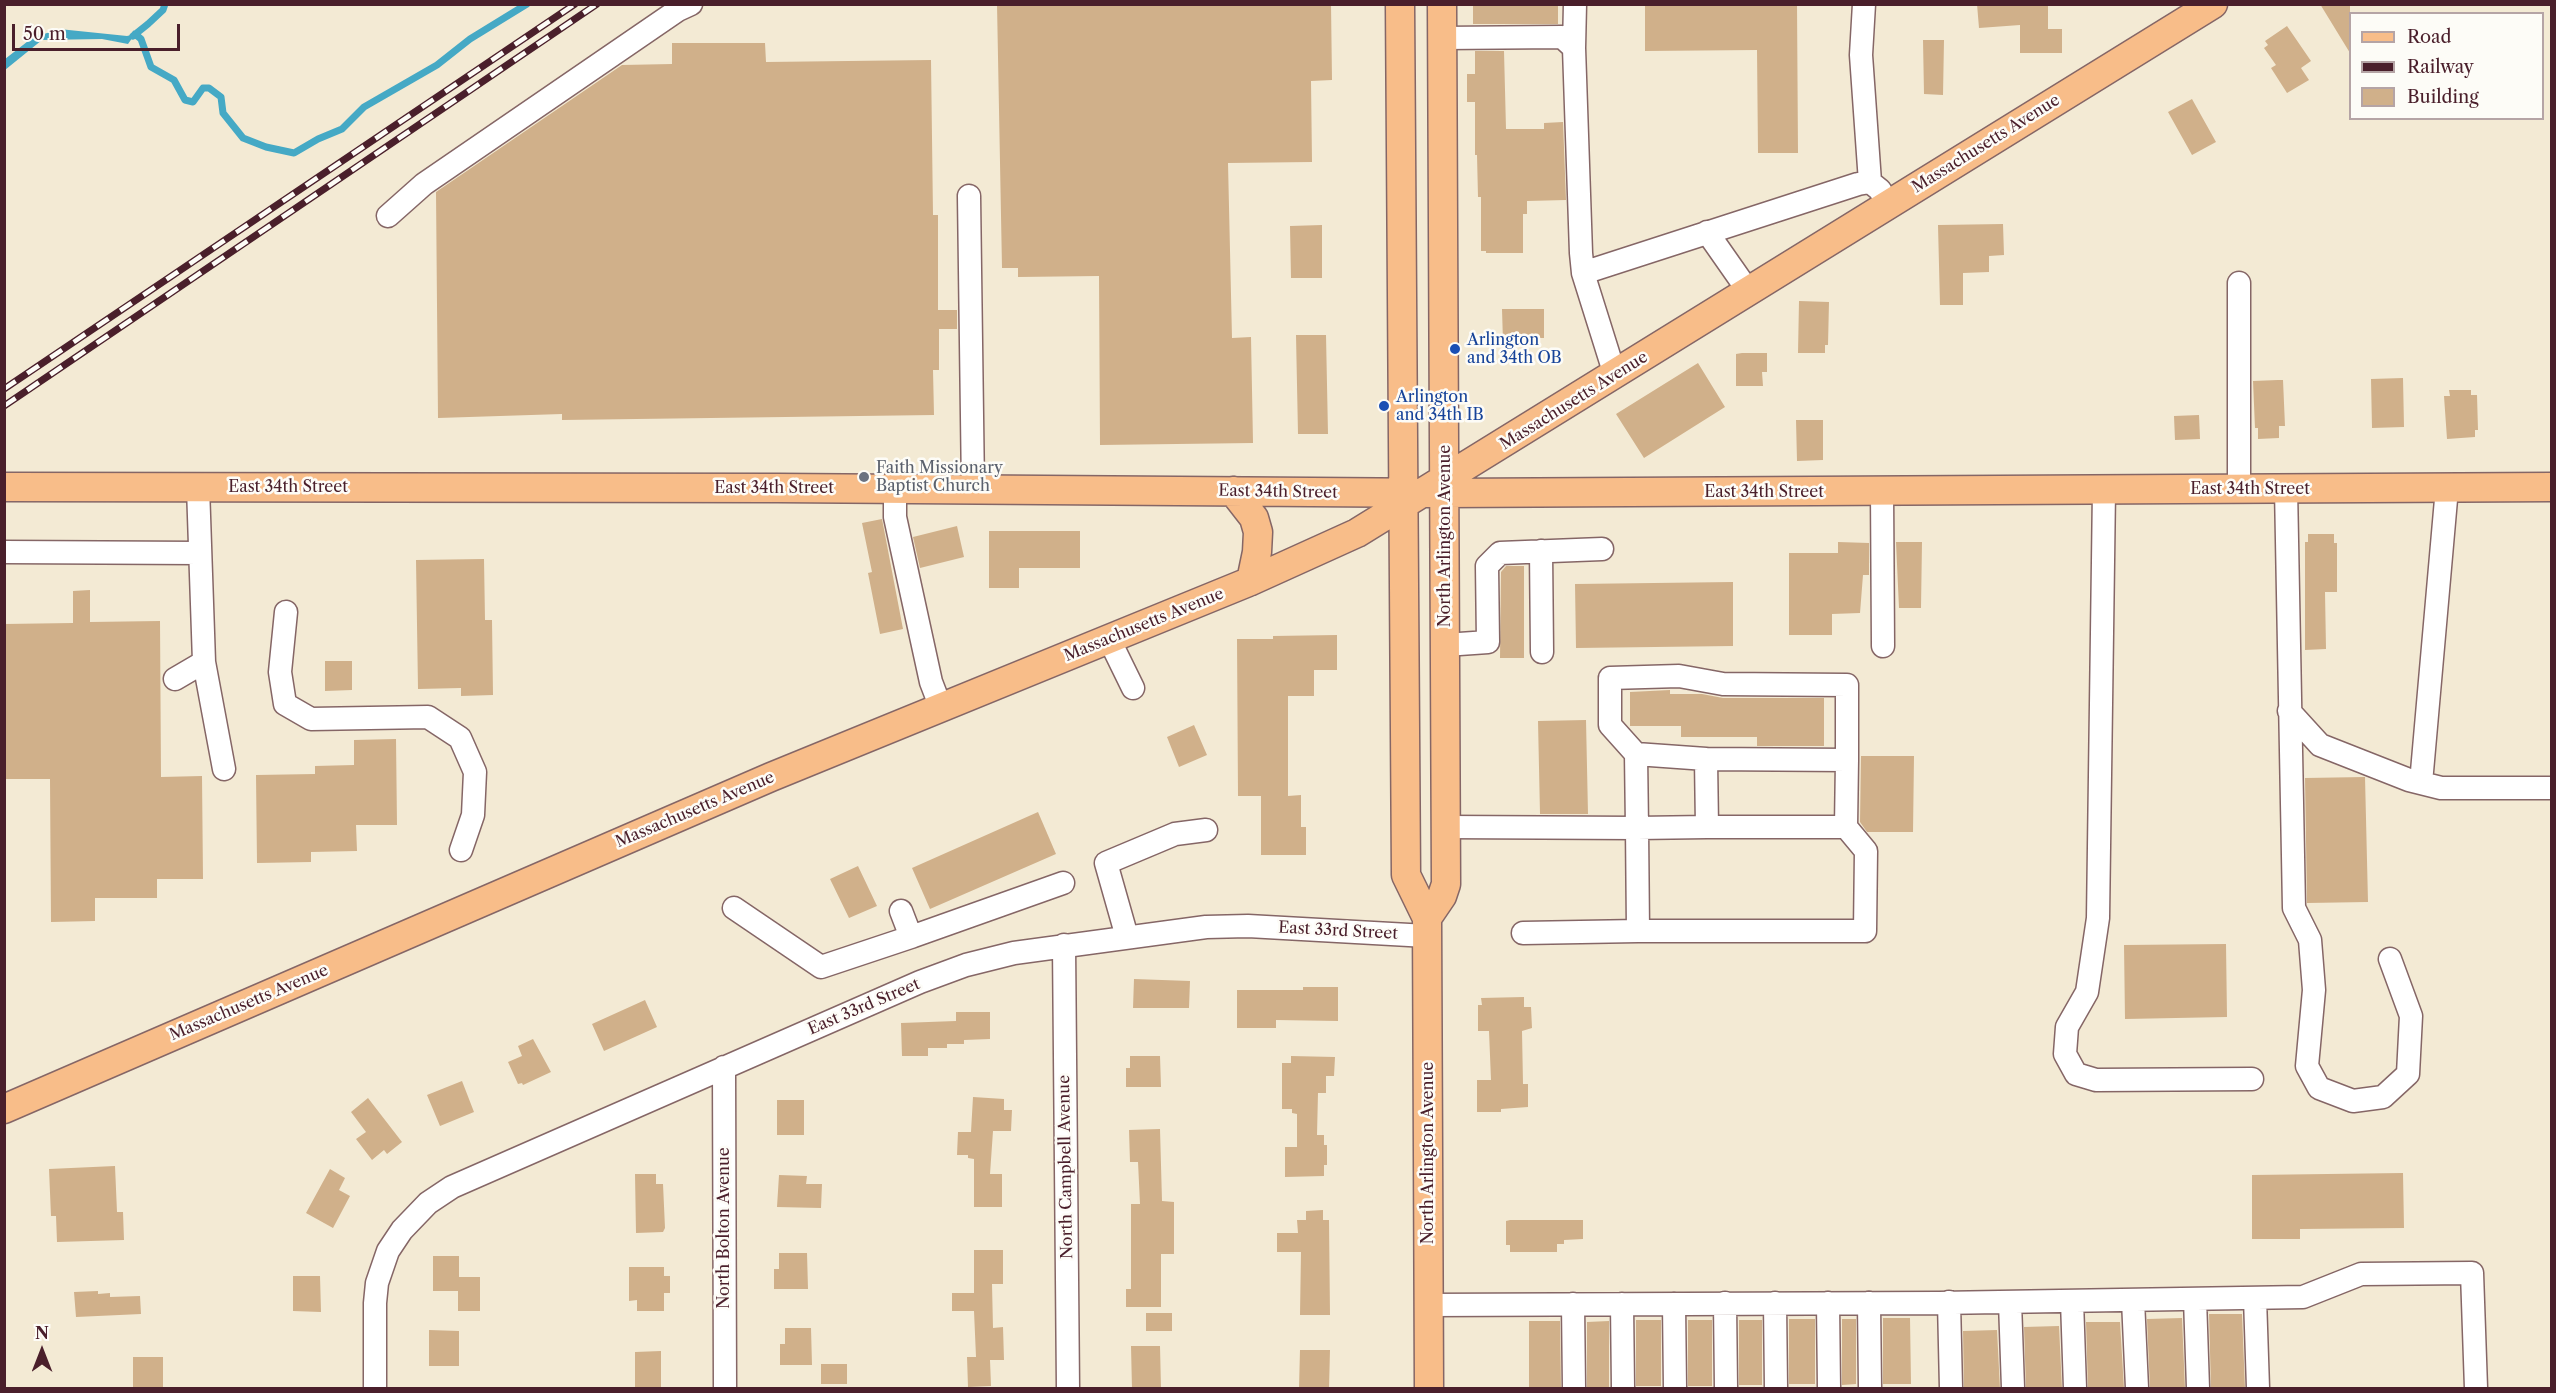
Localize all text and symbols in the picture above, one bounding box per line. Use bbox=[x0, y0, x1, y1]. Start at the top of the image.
scale bar bbox=[15, 12, 183, 50]
legend bbox=[2349, 12, 2544, 120]
text: 50 m bbox=[23, 23, 66, 45]
text: Road bbox=[2407, 26, 2452, 48]
text: Railway bbox=[2407, 56, 2474, 78]
text: Building bbox=[2407, 86, 2479, 108]
street label: Massachusetts Avenue bbox=[1909, 91, 2063, 197]
place label: Arlington and 34th OB bbox=[1467, 330, 1562, 368]
marker: Arlington and 34th OB bbox=[1448, 342, 1462, 356]
street label: Massachusetts Avenue bbox=[1497, 348, 1651, 454]
place label: Arlington and 34th IB bbox=[1396, 387, 1484, 425]
marker: Arlington and 34th IB bbox=[1377, 399, 1391, 413]
street label: North Arlington Avenue bbox=[1435, 445, 1455, 627]
place label: Faith Missionary Baptist Church bbox=[876, 458, 1003, 496]
marker: Faith Missionary Baptist Church bbox=[857, 470, 871, 484]
street label: East 34th Street bbox=[228, 477, 348, 497]
street label: East 34th Street bbox=[714, 478, 834, 498]
street label: East 34th Street bbox=[2190, 479, 2310, 499]
street label: East 34th Street bbox=[1218, 481, 1338, 503]
street label: East 34th Street bbox=[1704, 482, 1824, 502]
street label: Massachusetts Avenue bbox=[1061, 584, 1227, 666]
street label: Massachusetts Avenue bbox=[613, 768, 777, 852]
street label: East 33rd Street bbox=[1278, 918, 1398, 944]
street label: Massachusetts Avenue bbox=[167, 961, 331, 1045]
street label: East 33rd Street bbox=[805, 975, 923, 1039]
street label: North Arlington Avenue bbox=[1418, 1062, 1438, 1244]
street label: North Campbell Avenue bbox=[1055, 1075, 1077, 1259]
street label: North Bolton Avenue bbox=[714, 1147, 734, 1309]
north arrow bbox=[12, 1321, 72, 1381]
text: N bbox=[35, 1323, 49, 1343]

